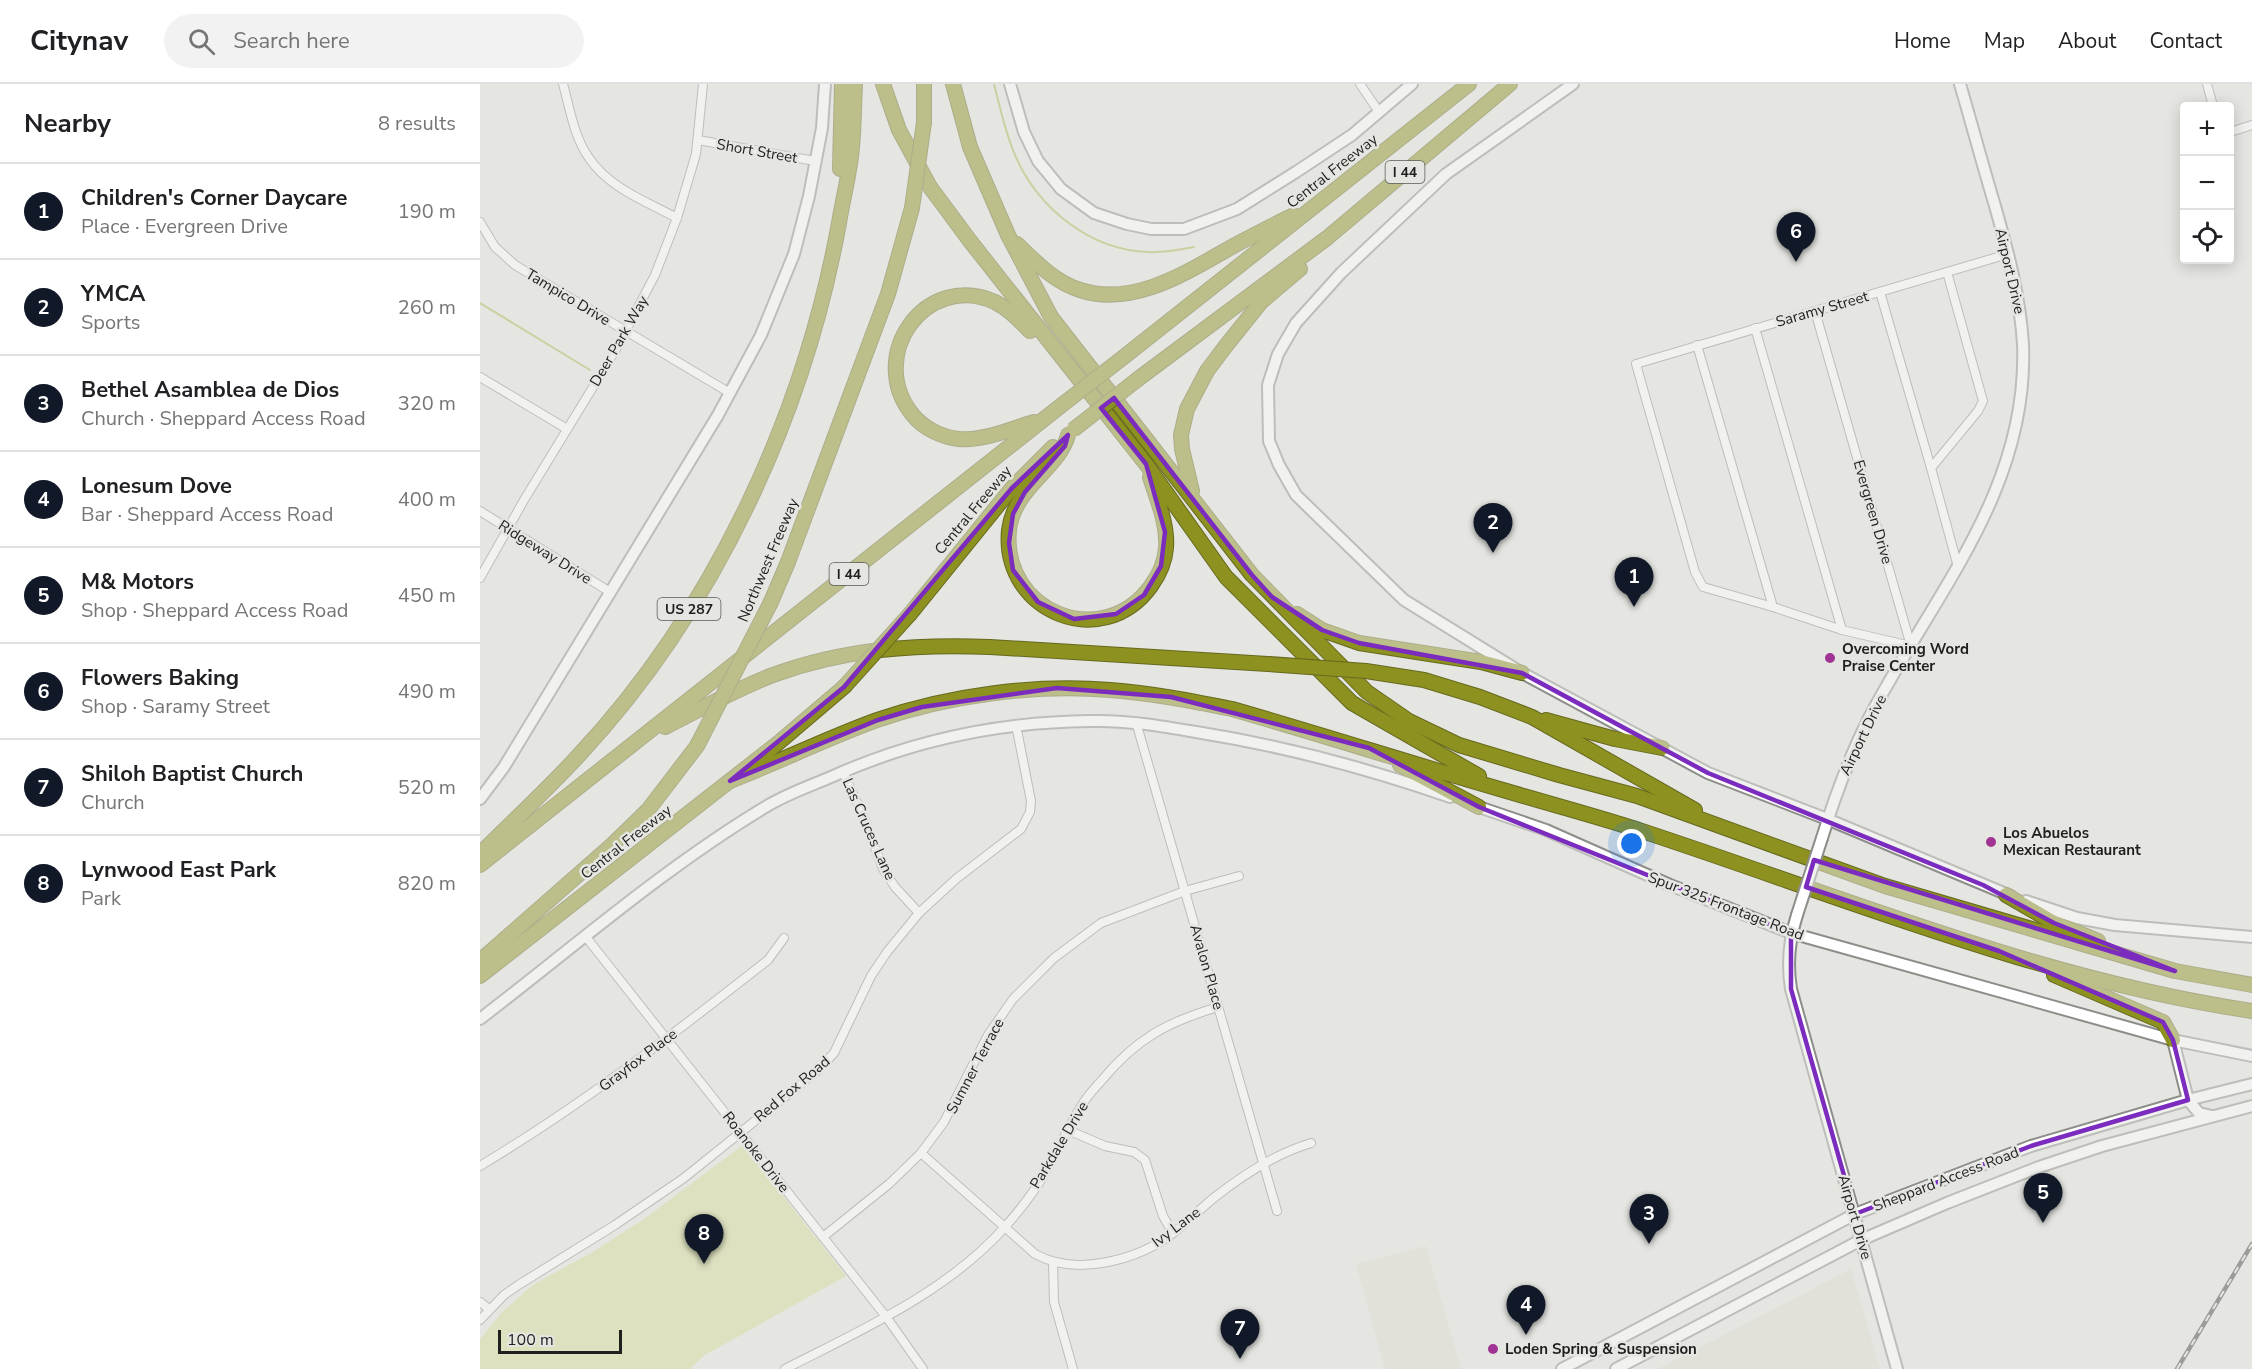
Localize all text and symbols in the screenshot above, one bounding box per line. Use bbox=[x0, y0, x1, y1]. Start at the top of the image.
search box bbox=[164, 14, 584, 68]
text: Citynav bbox=[30, 22, 128, 60]
icon: search bbox=[185, 25, 218, 58]
text: Search here bbox=[233, 26, 350, 56]
text: Home bbox=[1894, 27, 1951, 55]
text: Map bbox=[1984, 27, 2025, 55]
text: About bbox=[2058, 27, 2116, 55]
text: Contact bbox=[2149, 27, 2222, 55]
map controls bbox=[2180, 102, 2234, 264]
button: + bbox=[2180, 102, 2234, 156]
text: Nearby bbox=[24, 106, 111, 141]
text: 8 results bbox=[378, 110, 456, 137]
street label: Central Freeway bbox=[1282, 129, 1382, 213]
street label: Short Street bbox=[715, 134, 800, 168]
button: − bbox=[2180, 156, 2234, 210]
road number: I 44 bbox=[1386, 161, 1424, 183]
text: Children's Corner Daycare bbox=[81, 183, 347, 213]
text: 1 bbox=[38, 198, 50, 225]
text: 190 m bbox=[398, 198, 456, 225]
button: locate bbox=[2180, 210, 2234, 264]
pin: 6 bbox=[1776, 212, 1816, 262]
text: Place · Evergreen Drive bbox=[81, 213, 288, 240]
street label: Airport Drive bbox=[1990, 226, 2030, 316]
street label: Tampico Drive bbox=[522, 264, 614, 330]
text: YMCA bbox=[81, 279, 145, 309]
street label: Saramy Street bbox=[1773, 286, 1871, 332]
street label: Deer Park Way bbox=[585, 292, 653, 390]
text: 2 bbox=[38, 294, 50, 321]
text: 260 m bbox=[398, 294, 456, 321]
text: Sports bbox=[81, 309, 140, 336]
text: Bethel Asamblea de Dios bbox=[81, 375, 339, 405]
text: 3 bbox=[38, 390, 50, 417]
text: 320 m bbox=[398, 390, 456, 417]
text: Church · Sheppard Access Road bbox=[81, 405, 366, 432]
street label: Evergreen Drive bbox=[1849, 458, 1897, 566]
street label: Central Freeway bbox=[930, 461, 1016, 559]
text: Lonesum Dove bbox=[81, 471, 232, 501]
text: 4 bbox=[38, 486, 50, 513]
text: 400 m bbox=[398, 486, 456, 513]
street label: Northwest Freeway bbox=[733, 495, 803, 625]
text: Bar · Sheppard Access Road bbox=[81, 501, 333, 528]
pin: 2 bbox=[1474, 504, 1512, 553]
street label: Ridgeway Drive bbox=[495, 515, 595, 589]
pin: 1 bbox=[1614, 558, 1654, 607]
road number: I 44 bbox=[830, 563, 868, 585]
text: M& Motors bbox=[81, 567, 194, 597]
text: 5 bbox=[38, 582, 50, 609]
text: 450 m bbox=[398, 582, 456, 609]
text: Shop · Sheppard Access Road bbox=[81, 597, 348, 624]
road number: US 287 bbox=[658, 598, 720, 620]
place label: Overcoming Word Praise Center bbox=[1842, 639, 1969, 676]
marker: Overcoming Word Praise Center bbox=[1823, 651, 1837, 665]
text: Flowers Baking bbox=[81, 663, 239, 693]
text: 6 bbox=[38, 678, 50, 705]
text: 490 m bbox=[398, 678, 456, 705]
street label: Airport Drive bbox=[1835, 691, 1891, 779]
text: Shop · Saramy Street bbox=[81, 693, 270, 720]
text: Shiloh Baptist Church bbox=[81, 759, 303, 789]
text: 7 bbox=[38, 774, 50, 801]
text: 520 m bbox=[398, 774, 456, 801]
street label: Las Cruces Lane bbox=[838, 775, 900, 883]
text: Church bbox=[81, 789, 145, 816]
street label: Central Freeway bbox=[576, 800, 676, 884]
place label: Los Abuelos Mexican Restaurant bbox=[2003, 823, 2141, 860]
your location bbox=[1617, 829, 1646, 858]
marker: Los Abuelos Mexican Restaurant bbox=[1984, 835, 1998, 849]
text: Lynwood East Park bbox=[81, 855, 276, 885]
street label: Spur 325 Frontage Road bbox=[1645, 867, 1807, 945]
text: 8 bbox=[38, 870, 50, 897]
text: 820 m bbox=[398, 870, 456, 897]
text: Park bbox=[81, 885, 121, 912]
street label: Avalon Place bbox=[1185, 922, 1229, 1012]
street label: Sumner Terrace bbox=[941, 1015, 1009, 1117]
street label: Grayfox Place bbox=[595, 1024, 681, 1096]
street label: Red Fox Road bbox=[750, 1051, 834, 1127]
street label: Parkdale Drive bbox=[1025, 1098, 1093, 1192]
street label: Roanoke Drive bbox=[718, 1107, 794, 1197]
street label: Sheppard Access Road bbox=[1870, 1142, 2022, 1216]
street label: Airport Drive bbox=[1833, 1172, 1877, 1262]
pin: 5 bbox=[2024, 1174, 2062, 1223]
pin: 3 bbox=[1630, 1194, 1668, 1244]
street label: Ivy Lane bbox=[1148, 1202, 1204, 1252]
pin: 8 bbox=[684, 1214, 724, 1264]
pin: 4 bbox=[1506, 1286, 1546, 1335]
pin: 7 bbox=[1220, 1310, 1260, 1359]
scale bar bbox=[498, 1327, 622, 1354]
text: 100 m bbox=[507, 1329, 554, 1351]
place label: Loden Spring & Suspension bbox=[1505, 1339, 1697, 1359]
marker: Loden Spring & Suspension bbox=[1486, 1342, 1500, 1356]

